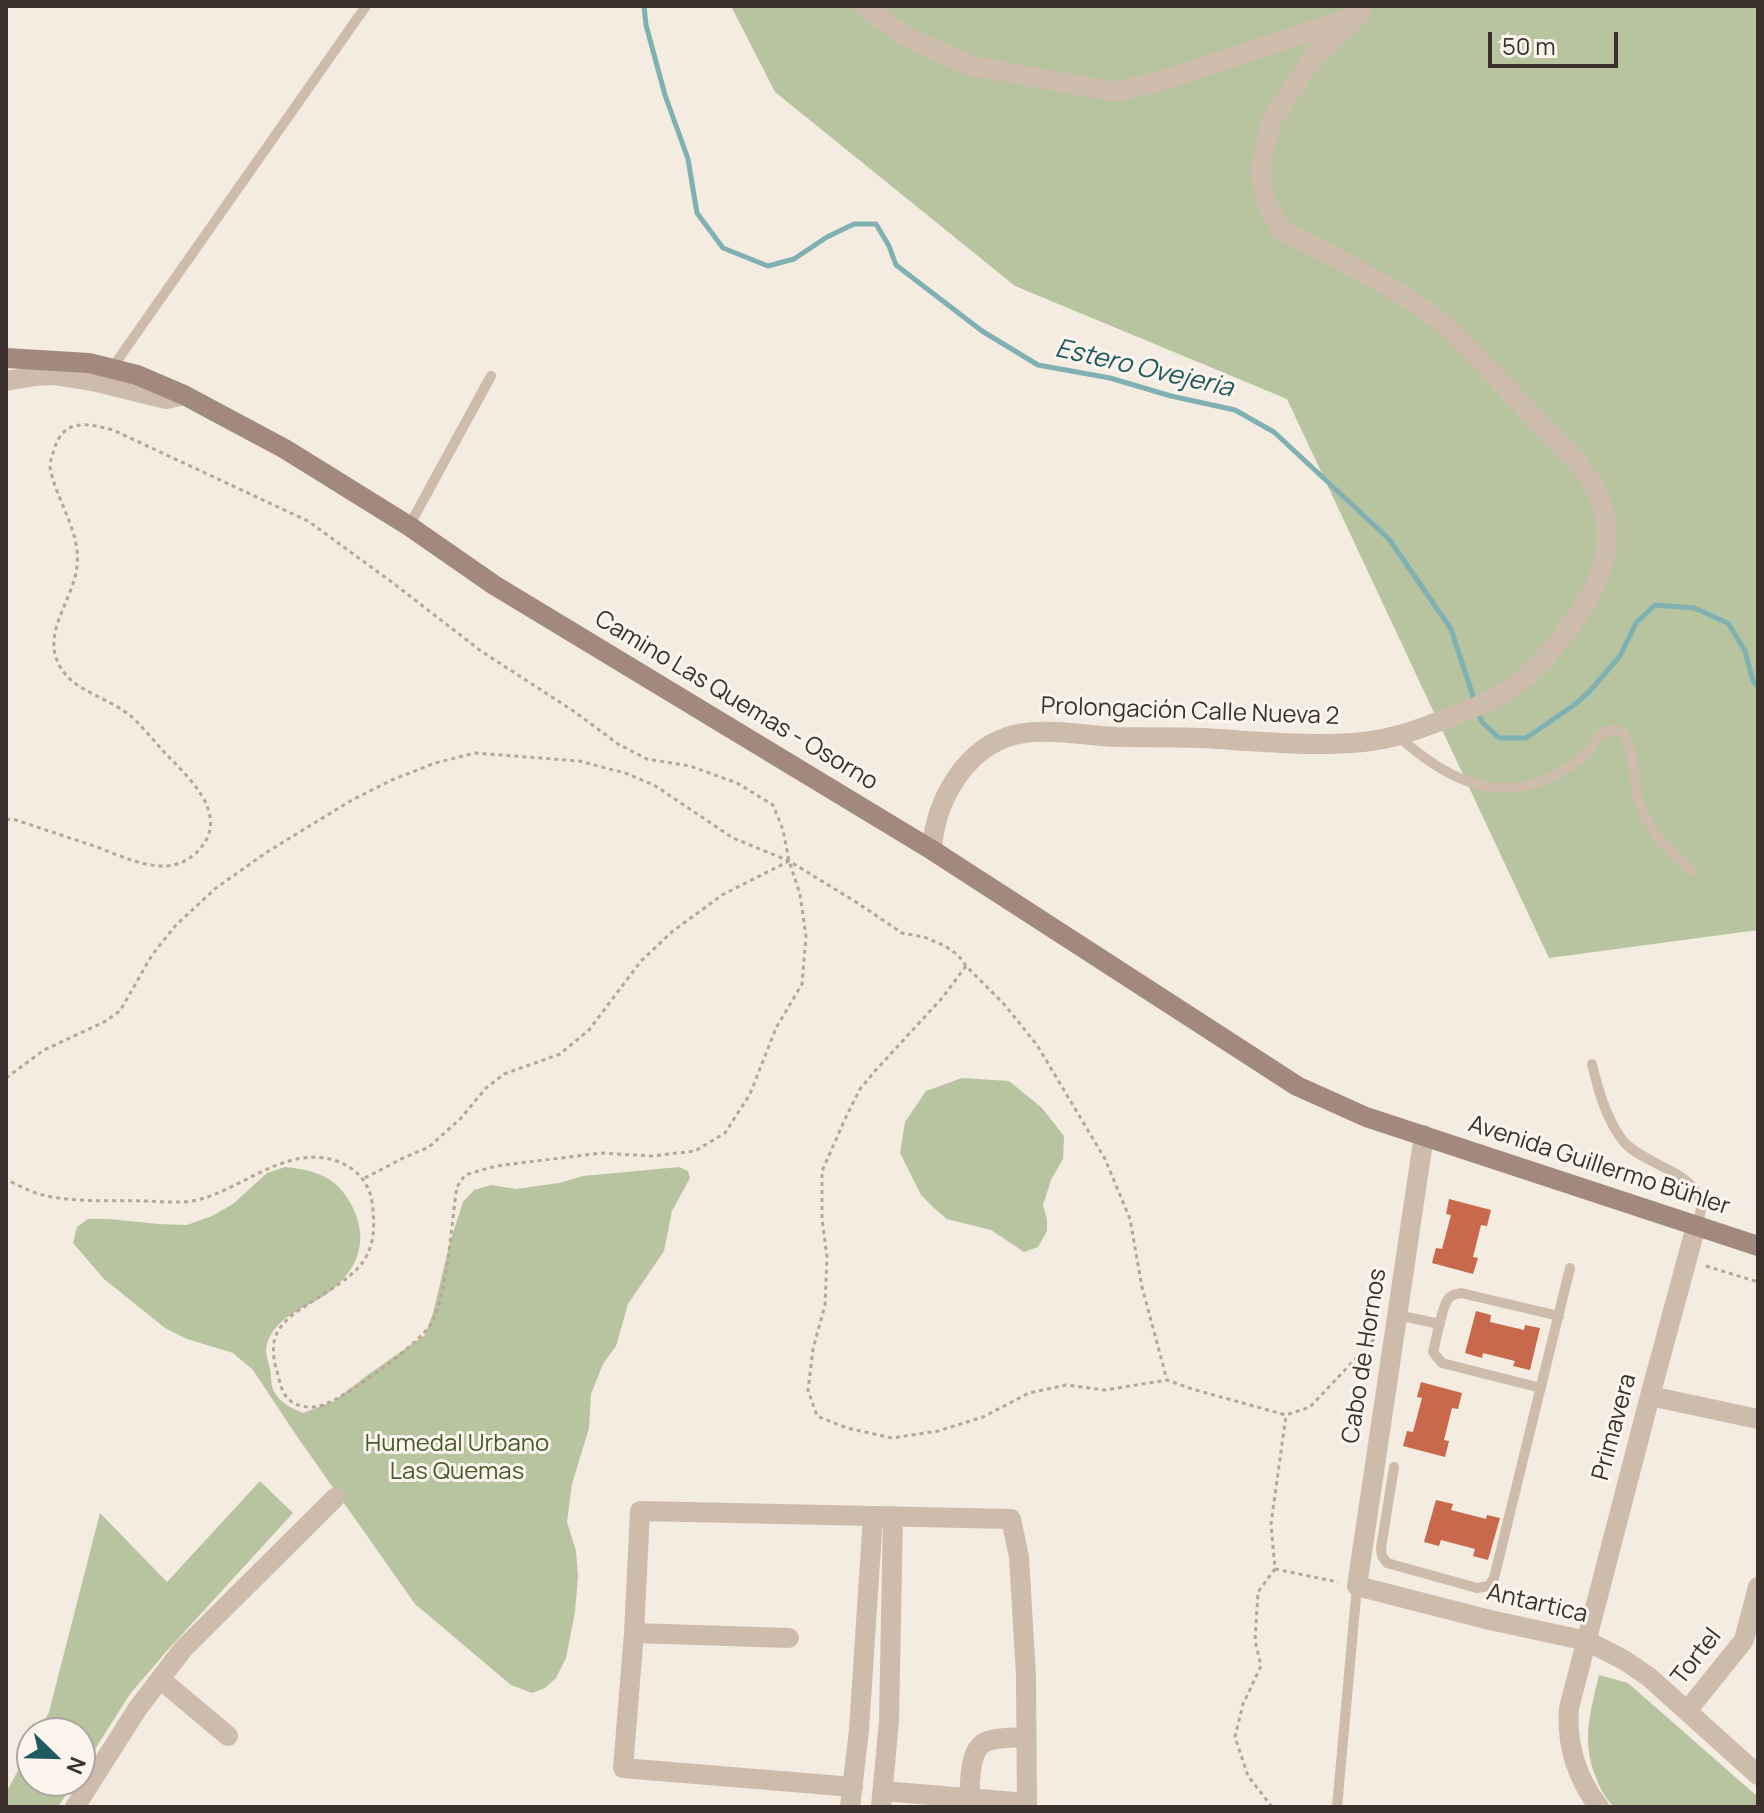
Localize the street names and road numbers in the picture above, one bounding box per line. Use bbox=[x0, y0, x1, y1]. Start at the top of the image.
street label: Camino Las Quemas - Osorno bbox=[589, 605, 883, 797]
street label: Prolongación Calle Nueva 2 bbox=[1040, 692, 1340, 732]
street label: Avenida Guillermo Bühler bbox=[1465, 1110, 1733, 1222]
street label: Cabo de Hornos bbox=[1337, 1266, 1393, 1446]
street label: Primavera bbox=[1587, 1371, 1643, 1483]
street label: Antartica bbox=[1484, 1578, 1590, 1630]
street label: Tortel bbox=[1666, 1623, 1728, 1691]

